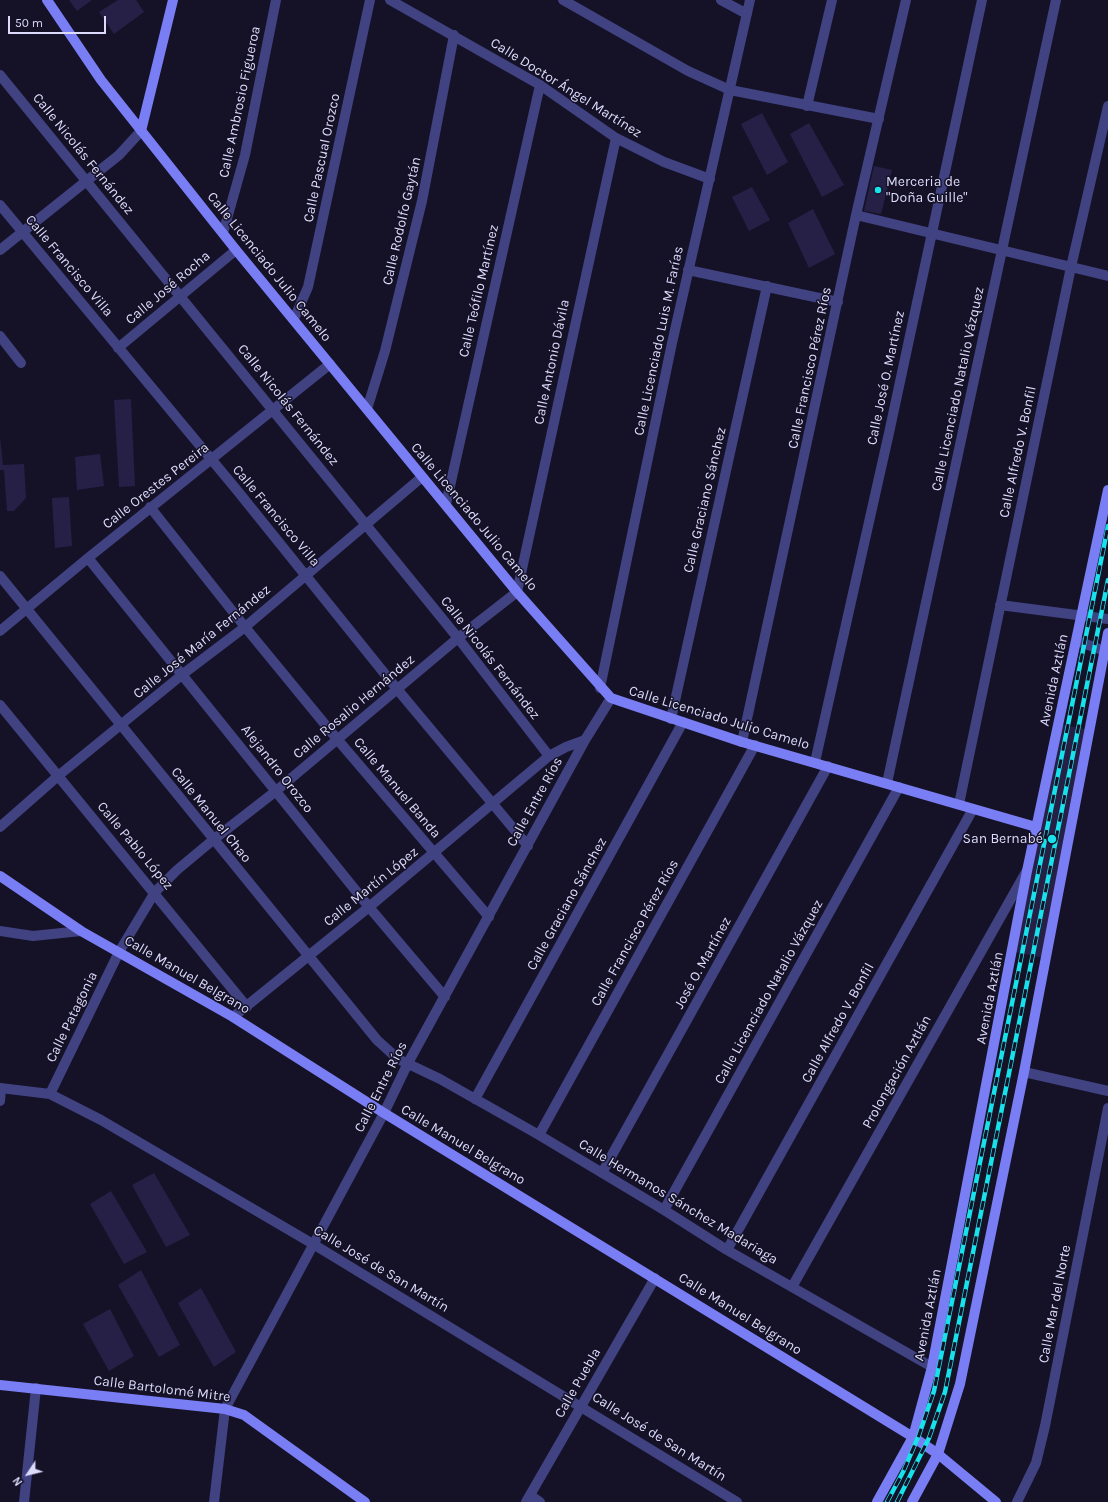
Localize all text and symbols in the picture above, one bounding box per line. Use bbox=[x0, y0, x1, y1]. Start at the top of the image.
scale bar bbox=[10, 8, 108, 34]
text: 50 m bbox=[15, 16, 43, 30]
street label: Calle Ambrosio Figueroa bbox=[216, 25, 264, 179]
street label: Calle Doctor Ángel Martínez bbox=[487, 34, 645, 142]
street label: Calle Nicolás Fernández bbox=[29, 90, 137, 218]
street label: Calle Pascual Orozco bbox=[300, 92, 344, 224]
street label: Calle Rodolfo Gaytán bbox=[379, 155, 425, 287]
place label: Merceria de "Doña Guille" bbox=[886, 174, 968, 206]
marker: Merceria de "Doña Guille" bbox=[873, 185, 883, 195]
street label: Calle Licenciado Julio Camelo bbox=[203, 189, 335, 345]
street label: Calle Francisco Villa bbox=[22, 212, 116, 320]
street label: Calle Teófilo Martínez bbox=[456, 223, 502, 359]
street label: Calle Licenciado Luis M. Farías bbox=[631, 245, 687, 437]
street label: Calle José Rocha bbox=[122, 248, 214, 328]
street label: Calle Licenciado Natalio Vázquez bbox=[928, 285, 988, 493]
street label: Calle Francisco Pérez Ríos bbox=[785, 286, 835, 450]
street label: Calle Antonio Dávila bbox=[531, 298, 573, 426]
street label: Calle José O. Martínez bbox=[864, 309, 908, 447]
street label: Calle Nicolás Fernández bbox=[234, 341, 342, 469]
street label: Calle Alfredo V. Bonfil bbox=[996, 385, 1040, 519]
street label: Calle Graciano Sánchez bbox=[680, 425, 730, 575]
street label: Calle Orestes Pereira bbox=[99, 439, 213, 533]
street label: Calle Licenciado Julio Camelo bbox=[407, 440, 541, 594]
street label: Calle Francisco Villa bbox=[229, 462, 323, 570]
street label: Calle José María Fernández bbox=[130, 581, 274, 703]
street label: Calle Nicolás Fernández bbox=[437, 593, 543, 723]
street label: Avenida Aztlán bbox=[1036, 632, 1072, 728]
street label: Calle Rosalio Hernández bbox=[290, 651, 418, 763]
street label: Calle Licenciado Julio Camelo bbox=[627, 682, 811, 754]
street label: Alejandro Orozco bbox=[237, 722, 317, 816]
street label: Calle Manuel Banda bbox=[350, 734, 444, 842]
street label: Calle Entre Ríos bbox=[504, 754, 566, 850]
street label: Calle Manuel Chao bbox=[167, 764, 255, 866]
street label: Calle Pablo López bbox=[93, 799, 177, 893]
place label: San Bernabé bbox=[962, 831, 1043, 847]
marker: San Bernabé bbox=[1046, 833, 1058, 845]
street label: Calle Graciano Sánchez bbox=[524, 835, 610, 973]
street label: Calle Martín López bbox=[320, 844, 422, 930]
street label: Calle Francisco Pérez Ríos bbox=[588, 857, 682, 1009]
street label: Calle Licenciado Natalio Vázquez bbox=[711, 897, 827, 1087]
street label: José O. Martínez bbox=[671, 914, 735, 1012]
street label: Calle Manuel Belgrano bbox=[121, 932, 253, 1018]
street label: Avenida Aztlán bbox=[973, 950, 1007, 1046]
street label: Calle Alfredo V. Bonfil bbox=[798, 960, 878, 1086]
street label: Calle Patagonia bbox=[43, 969, 101, 1065]
street label: Prolongación Aztlán bbox=[859, 1012, 935, 1132]
street label: Calle Entre Ríos bbox=[351, 1039, 411, 1135]
street label: Calle Manuel Belgrano bbox=[398, 1101, 528, 1189]
street label: Calle Hermanos Sánchez Madariaga bbox=[575, 1136, 781, 1268]
street label: Calle José de San Martín bbox=[310, 1222, 452, 1316]
street label: Calle Mar del Norte bbox=[1035, 1243, 1075, 1365]
street label: Avenida Aztlán bbox=[911, 1267, 945, 1363]
street label: Calle Manuel Belgrano bbox=[675, 1269, 805, 1359]
street label: Calle Puebla bbox=[551, 1345, 605, 1421]
street label: Calle Bartolomé Mitre bbox=[93, 1372, 231, 1406]
street label: Calle José de San Martín bbox=[589, 1389, 729, 1485]
north arrow bbox=[8, 1454, 48, 1494]
text: N bbox=[10, 1474, 25, 1488]

